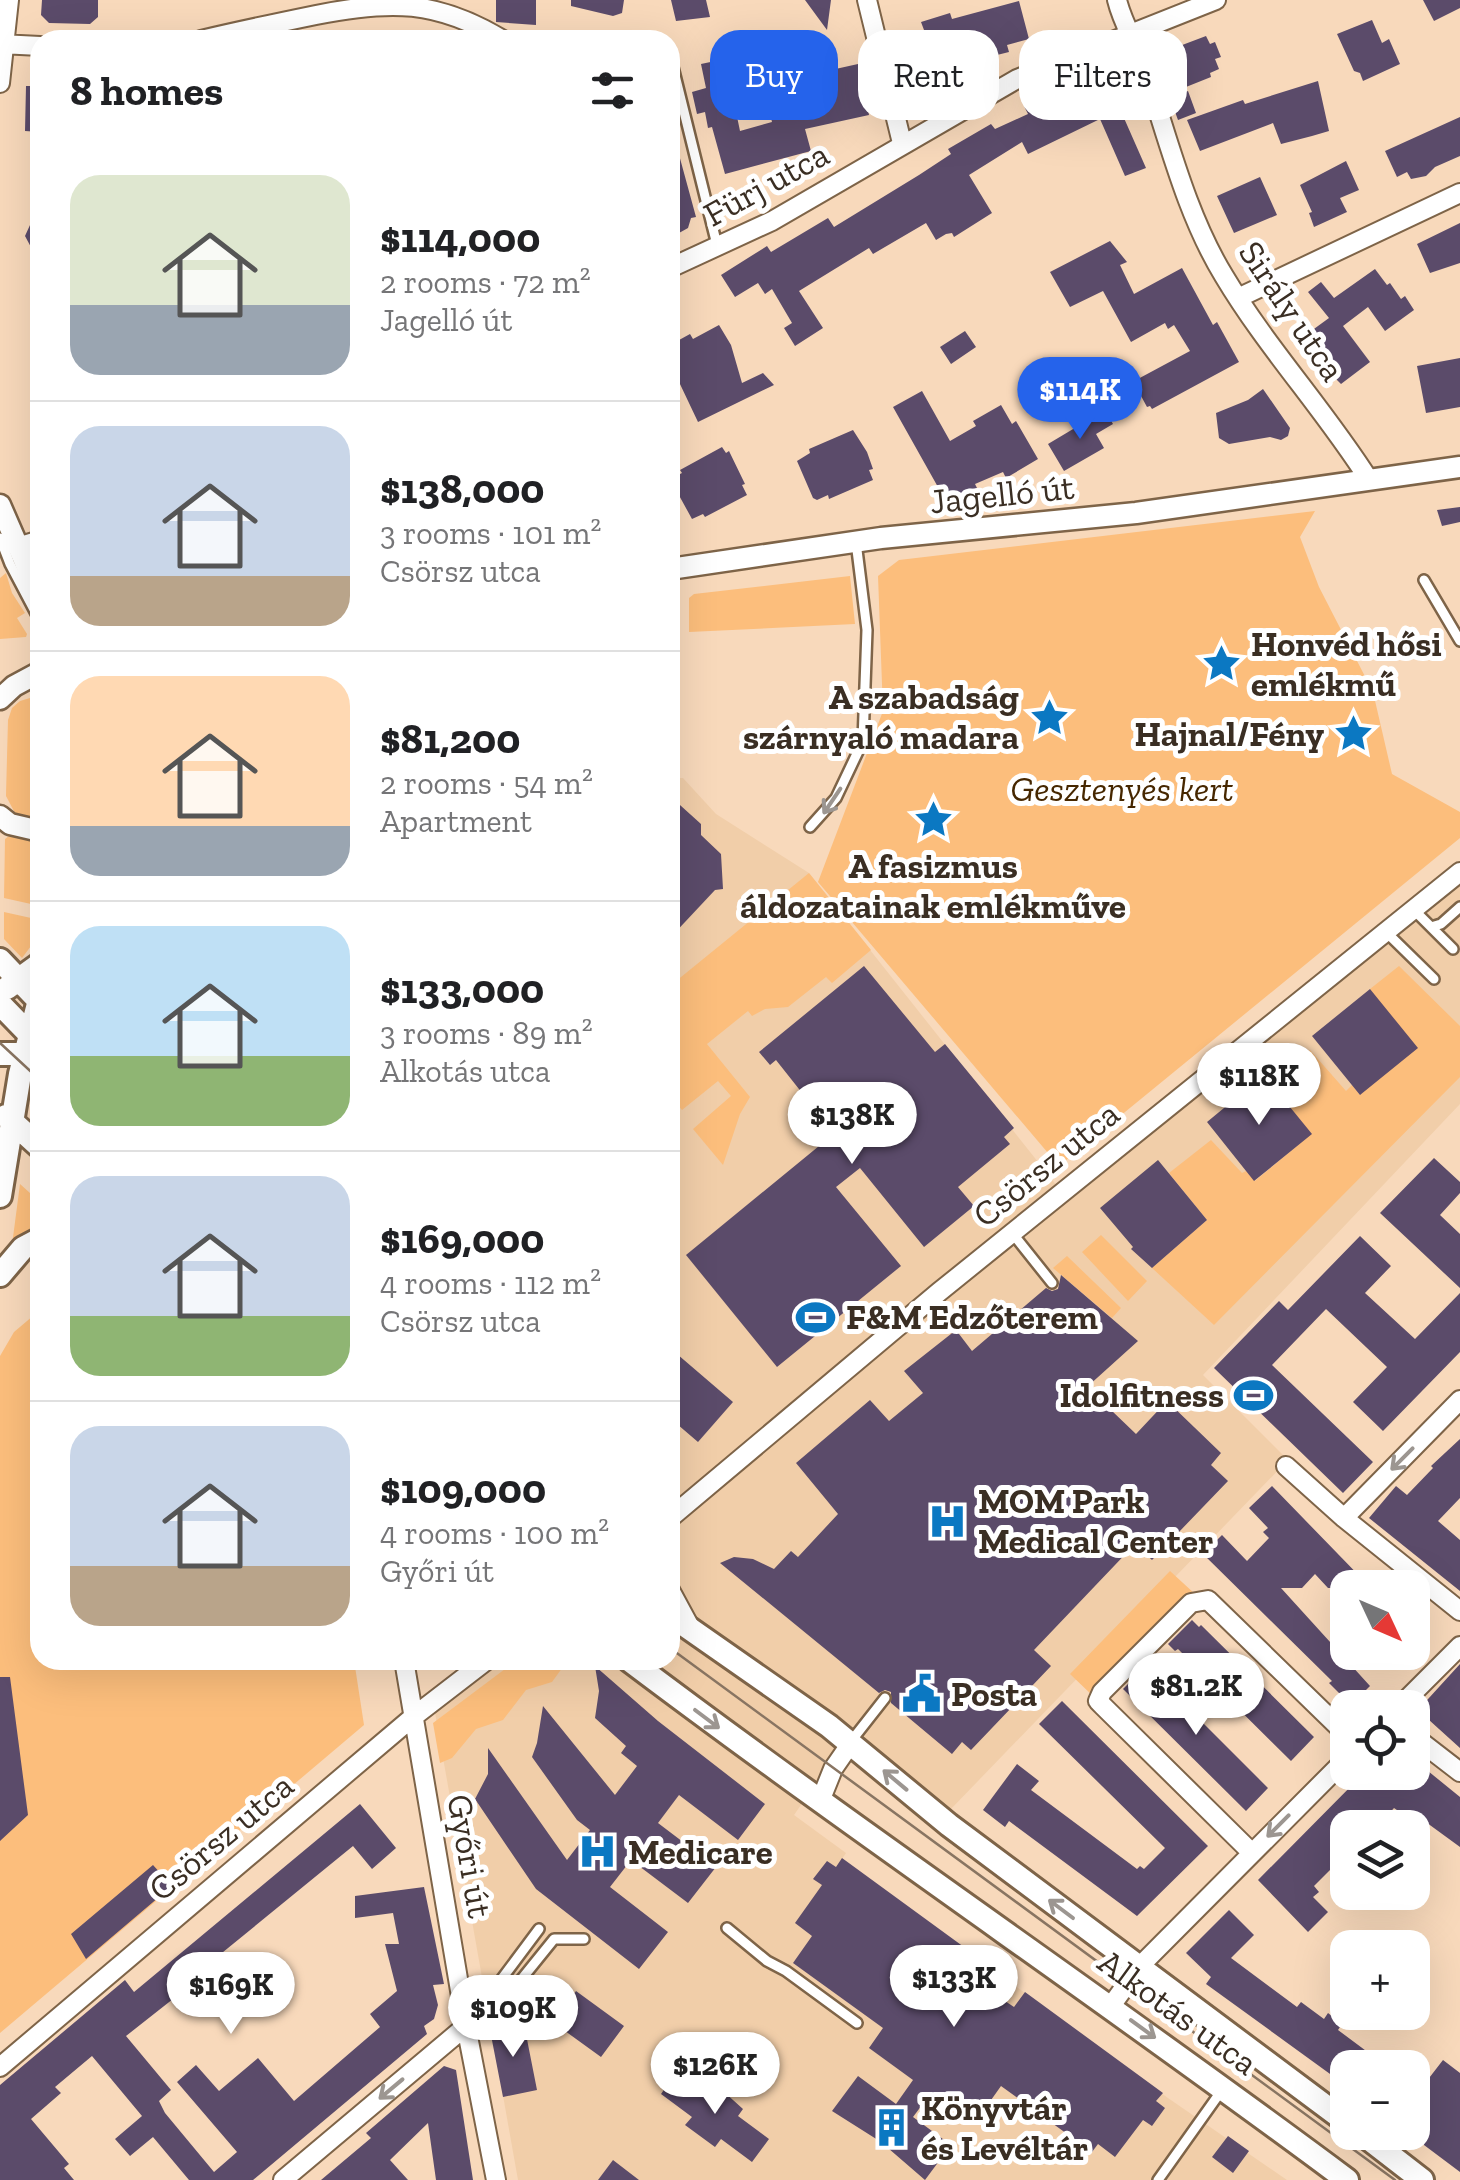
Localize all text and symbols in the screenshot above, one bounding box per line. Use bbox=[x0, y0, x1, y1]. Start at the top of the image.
chip: Buy bbox=[710, 30, 838, 120]
chip: Rent bbox=[858, 30, 999, 120]
chip: Filters bbox=[1019, 30, 1187, 120]
icon: filters bbox=[585, 63, 640, 118]
text: 8 homes bbox=[70, 65, 223, 116]
street label: Fürj utca bbox=[696, 133, 836, 235]
text: $114,000 bbox=[380, 212, 540, 263]
icon: home bbox=[150, 215, 270, 335]
street label: Sirály utca bbox=[1230, 233, 1354, 389]
text: 2 rooms · 72 m² bbox=[380, 263, 591, 301]
text: Jagelló út bbox=[380, 301, 512, 339]
pin: $114K bbox=[1010, 357, 1150, 442]
text: $114K bbox=[1039, 370, 1121, 408]
text: $138,000 bbox=[380, 463, 545, 514]
icon: home bbox=[150, 466, 270, 586]
street label: Jagelló út bbox=[928, 466, 1076, 522]
text: 3 rooms · 101 m² bbox=[380, 514, 601, 552]
text: Csörsz utca bbox=[380, 552, 541, 590]
place label: Honvéd hősi emlékmű bbox=[1251, 623, 1442, 705]
place icon: Honvéd hősi emlékmű bbox=[1200, 643, 1242, 685]
place label: A szabadság szárnyaló madara bbox=[743, 676, 1019, 758]
place icon: A szabadság szárnyaló madara bbox=[1028, 696, 1070, 738]
text: $81,200 bbox=[380, 713, 521, 764]
place label: Hajnal/Fény bbox=[1134, 713, 1324, 755]
place icon: Hajnal/Fény bbox=[1333, 713, 1375, 755]
icon: home bbox=[150, 716, 270, 836]
text: 2 rooms · 54 m² bbox=[380, 764, 593, 802]
park label: Gesztenyés kert bbox=[1011, 768, 1233, 810]
one-way arrow bbox=[822, 786, 843, 814]
place icon: A fasizmus áldozatainak emlékműve bbox=[912, 798, 954, 840]
text: Apartment bbox=[380, 802, 532, 840]
place label: A fasizmus áldozatainak emlékműve bbox=[740, 845, 1126, 927]
text: $133,000 bbox=[380, 963, 544, 1014]
icon: home bbox=[150, 966, 270, 1086]
text: 3 rooms · 89 m² bbox=[380, 1014, 593, 1052]
pin: $118K bbox=[1189, 1043, 1329, 1128]
text: Alkotás utca bbox=[380, 1052, 550, 1090]
text: $118K bbox=[1219, 1056, 1299, 1094]
pin: $138K bbox=[782, 1082, 922, 1167]
street label: Csörsz utca bbox=[964, 1092, 1128, 1236]
text: $138K bbox=[810, 1095, 894, 1133]
text: $169,000 bbox=[380, 1213, 544, 1264]
icon: home bbox=[150, 1216, 270, 1336]
text: 4 rooms · 112 m² bbox=[380, 1264, 601, 1302]
sports icon: F&M Edzőterem bbox=[795, 1296, 837, 1338]
place label: F&M Edzőterem bbox=[846, 1296, 1098, 1338]
text: Csörsz utca bbox=[380, 1302, 541, 1340]
place label: Idolfitness bbox=[1059, 1374, 1224, 1416]
sports icon: Idolfitness bbox=[1233, 1374, 1275, 1416]
one-way arrow bbox=[1390, 1447, 1414, 1471]
text: $109,000 bbox=[380, 1463, 546, 1514]
icon: home bbox=[150, 1466, 270, 1586]
place label: MOM Park Medical Center bbox=[978, 1480, 1213, 1562]
hospital icon: MOM Park Medical Center bbox=[927, 1500, 969, 1542]
text: 4 rooms · 100 m² bbox=[380, 1514, 609, 1552]
text: Győri út bbox=[380, 1552, 494, 1590]
north arrow bbox=[1330, 1570, 1430, 1670]
map controls bbox=[1330, 1570, 1430, 2150]
pin: $81.2K bbox=[1115, 1653, 1277, 1738]
text: $81.2K bbox=[1150, 1666, 1242, 1704]
public building icon: Posta bbox=[900, 1673, 942, 1715]
place label: Posta bbox=[951, 1673, 1038, 1715]
button: locate bbox=[1330, 1690, 1430, 1790]
one-way arrow bbox=[693, 1708, 720, 1729]
street label: Csörsz utca bbox=[140, 1764, 302, 1910]
one-way arrow bbox=[883, 1769, 908, 1792]
street label: Győri út bbox=[438, 1791, 502, 1921]
button: layers bbox=[1330, 1810, 1430, 1910]
one-way arrow bbox=[1266, 1813, 1290, 1837]
hospital icon: Medicare bbox=[577, 1831, 619, 1873]
place label: Medicare bbox=[628, 1831, 773, 1873]
one-way arrow bbox=[1048, 1899, 1075, 1920]
button: + bbox=[1330, 1930, 1430, 2030]
street label: Alkotás utca bbox=[1090, 1940, 1266, 2084]
pin: $133K bbox=[884, 1945, 1024, 2030]
pin: $169K bbox=[161, 1952, 301, 2037]
text: $133K bbox=[912, 1958, 996, 1996]
text: $169K bbox=[189, 1965, 273, 2003]
pin: $109K bbox=[443, 1975, 583, 2060]
text: $109K bbox=[470, 1988, 556, 2026]
one-way arrow bbox=[1128, 2019, 1156, 2040]
pin: $126K bbox=[645, 2032, 785, 2117]
text: $126K bbox=[673, 2045, 757, 2083]
button: − bbox=[1330, 2050, 1430, 2150]
one-way arrow bbox=[379, 2078, 405, 2100]
place label: Könyvtár és Levéltár bbox=[921, 2087, 1088, 2169]
building icon: Könyvtár és Levéltár bbox=[870, 2107, 912, 2149]

